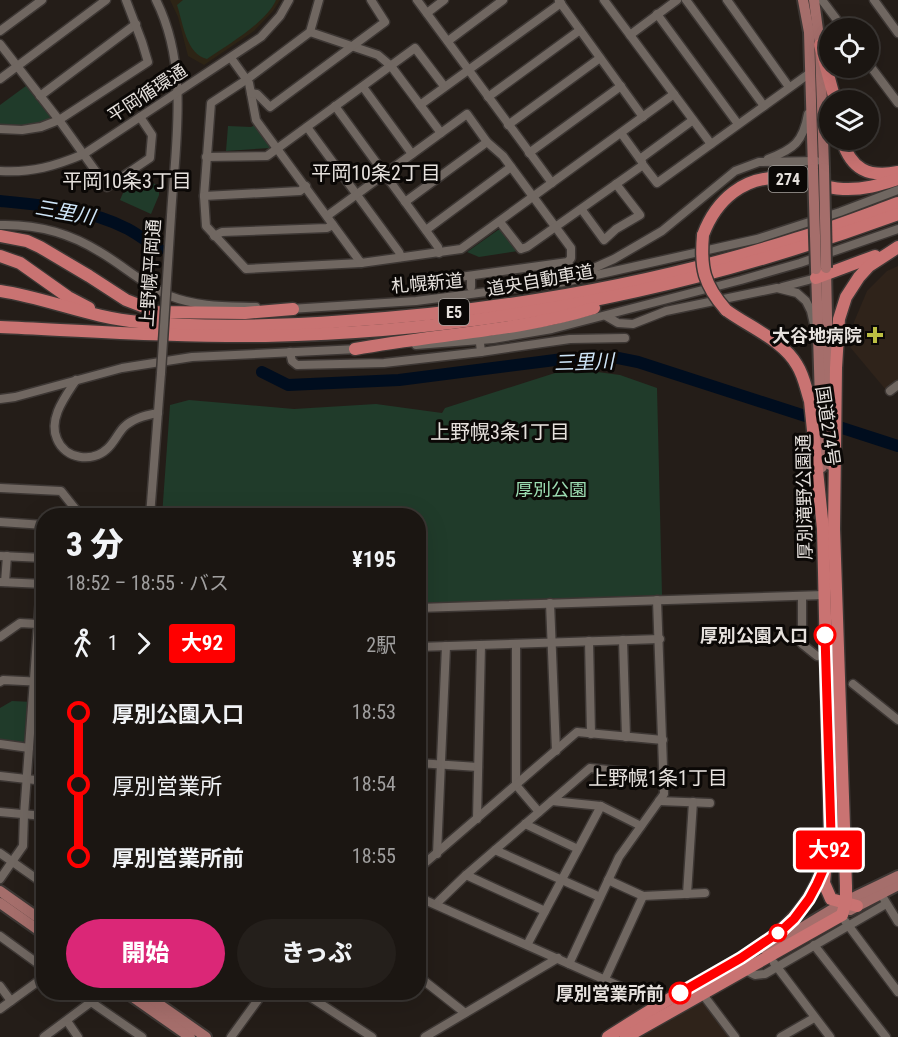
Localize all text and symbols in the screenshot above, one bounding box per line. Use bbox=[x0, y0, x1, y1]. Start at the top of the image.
map controls bbox=[819, 18, 879, 150]
button: locate bbox=[819, 18, 879, 78]
street label: 平岡循環通 bbox=[104, 60, 190, 126]
button: layers bbox=[819, 90, 879, 150]
district label: 平岡10条2丁目 bbox=[311, 161, 441, 185]
road number: 274 bbox=[768, 166, 808, 192]
district label: 平岡10条3丁目 bbox=[62, 169, 192, 193]
water label: 三里川 bbox=[33, 195, 99, 229]
street label: 上野幌平岡通 bbox=[136, 218, 164, 328]
street label: 道央自動車道 bbox=[485, 260, 595, 300]
street label: 札幌新道 bbox=[390, 269, 464, 297]
road number: E5 bbox=[439, 299, 469, 325]
place label: 大谷地病院 bbox=[772, 325, 862, 346]
marker: 大谷地病院 bbox=[866, 326, 884, 344]
water label: 三里川 bbox=[554, 349, 616, 375]
street label: 国道274号 bbox=[812, 385, 844, 467]
district label: 上野幌3条1丁目 bbox=[430, 420, 570, 444]
street label: 厚別滝野公園通 bbox=[792, 434, 816, 560]
park label: 厚別公園 bbox=[515, 479, 587, 500]
text: 3 分 bbox=[66, 525, 123, 564]
text: ¥195 bbox=[352, 547, 396, 572]
text: 18:52 – 18:55 · バス bbox=[66, 571, 229, 595]
marker: 厚別公園入口 bbox=[814, 624, 836, 646]
place label: 厚別公園入口 bbox=[700, 625, 808, 646]
icon: walk bbox=[66, 627, 99, 660]
icon: forward bbox=[127, 627, 160, 660]
text: 1 bbox=[108, 631, 118, 655]
text: 大92 bbox=[181, 631, 223, 655]
text: 2駅 bbox=[366, 633, 396, 657]
text: 18:53 bbox=[352, 700, 396, 724]
text: 厚別公園入口 bbox=[112, 702, 244, 727]
district label: 上野幌1条1丁目 bbox=[588, 766, 728, 790]
text: 18:54 bbox=[352, 772, 396, 796]
text: 厚別営業所 bbox=[112, 774, 222, 799]
line badge: 大92 bbox=[794, 830, 864, 870]
text: 大92 bbox=[808, 838, 850, 862]
text: 18:55 bbox=[352, 844, 396, 868]
text: 厚別営業所前 bbox=[112, 846, 244, 871]
button: 開始 bbox=[66, 919, 225, 988]
button: きっぷ bbox=[237, 919, 396, 988]
unlabelled marker bbox=[769, 924, 787, 942]
marker: 厚別営業所前 bbox=[669, 982, 691, 1004]
place label: 厚別営業所前 bbox=[556, 983, 664, 1004]

